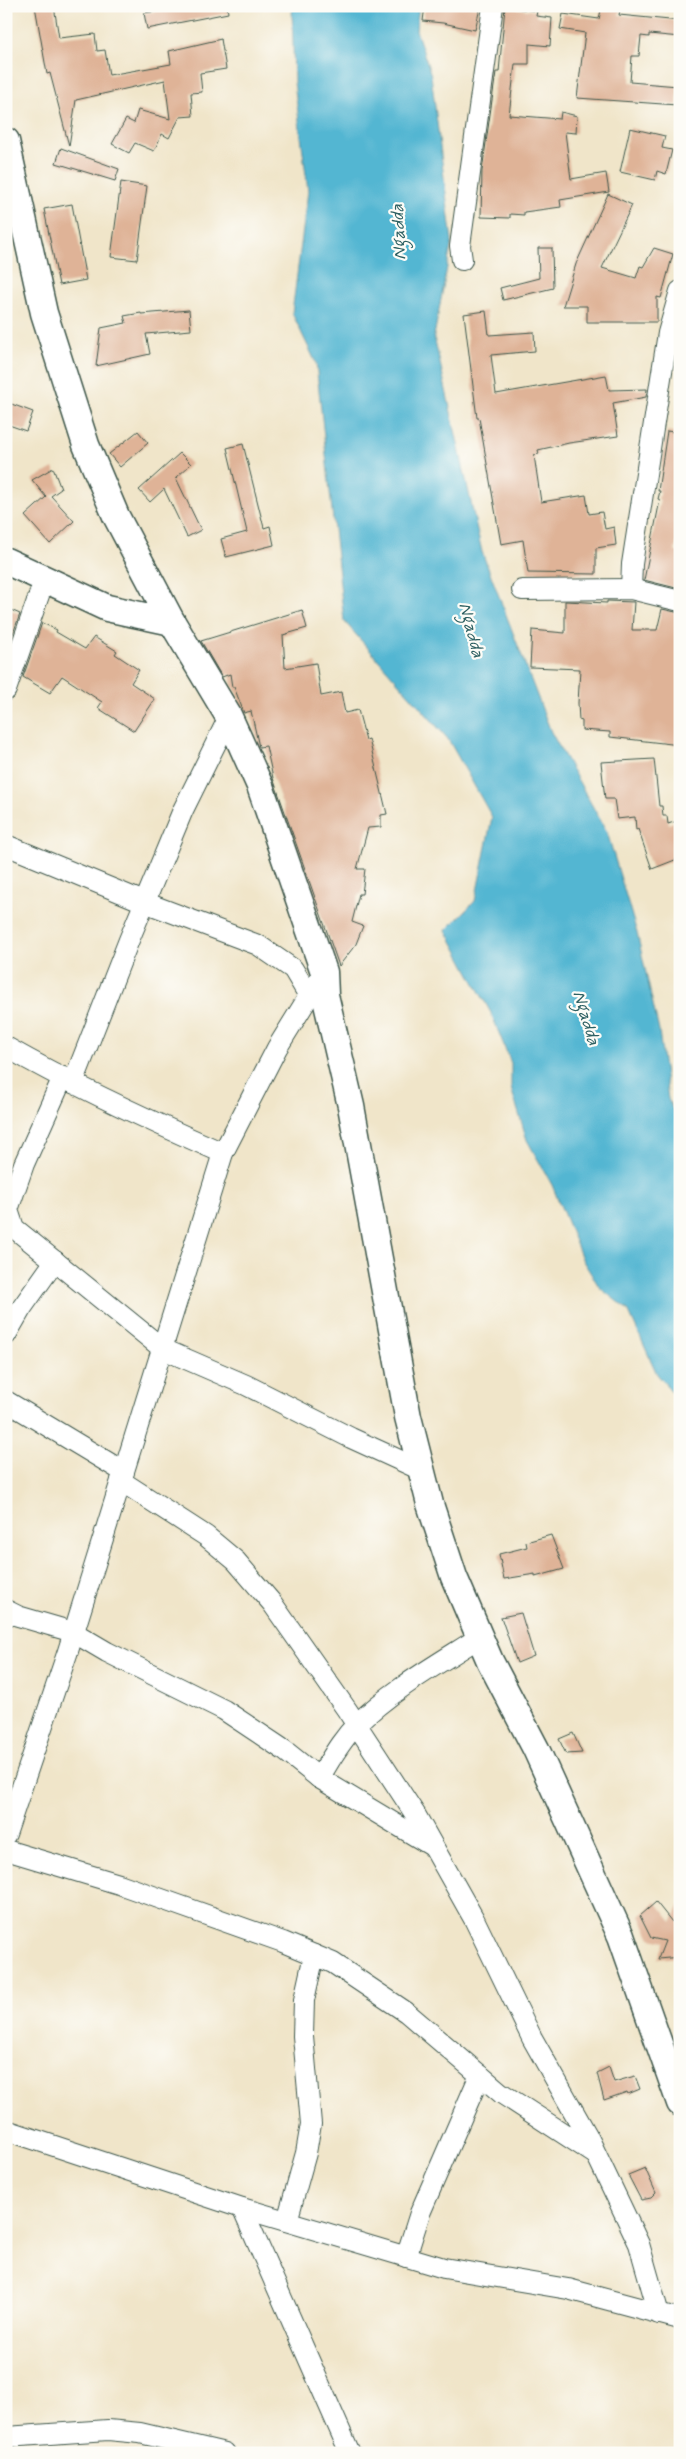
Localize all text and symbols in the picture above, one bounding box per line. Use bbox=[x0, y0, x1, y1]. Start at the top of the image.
water label: Ngadda bbox=[386, 203, 414, 261]
water label: Ngadda bbox=[450, 600, 490, 661]
water label: Ngadda bbox=[564, 988, 606, 1049]

